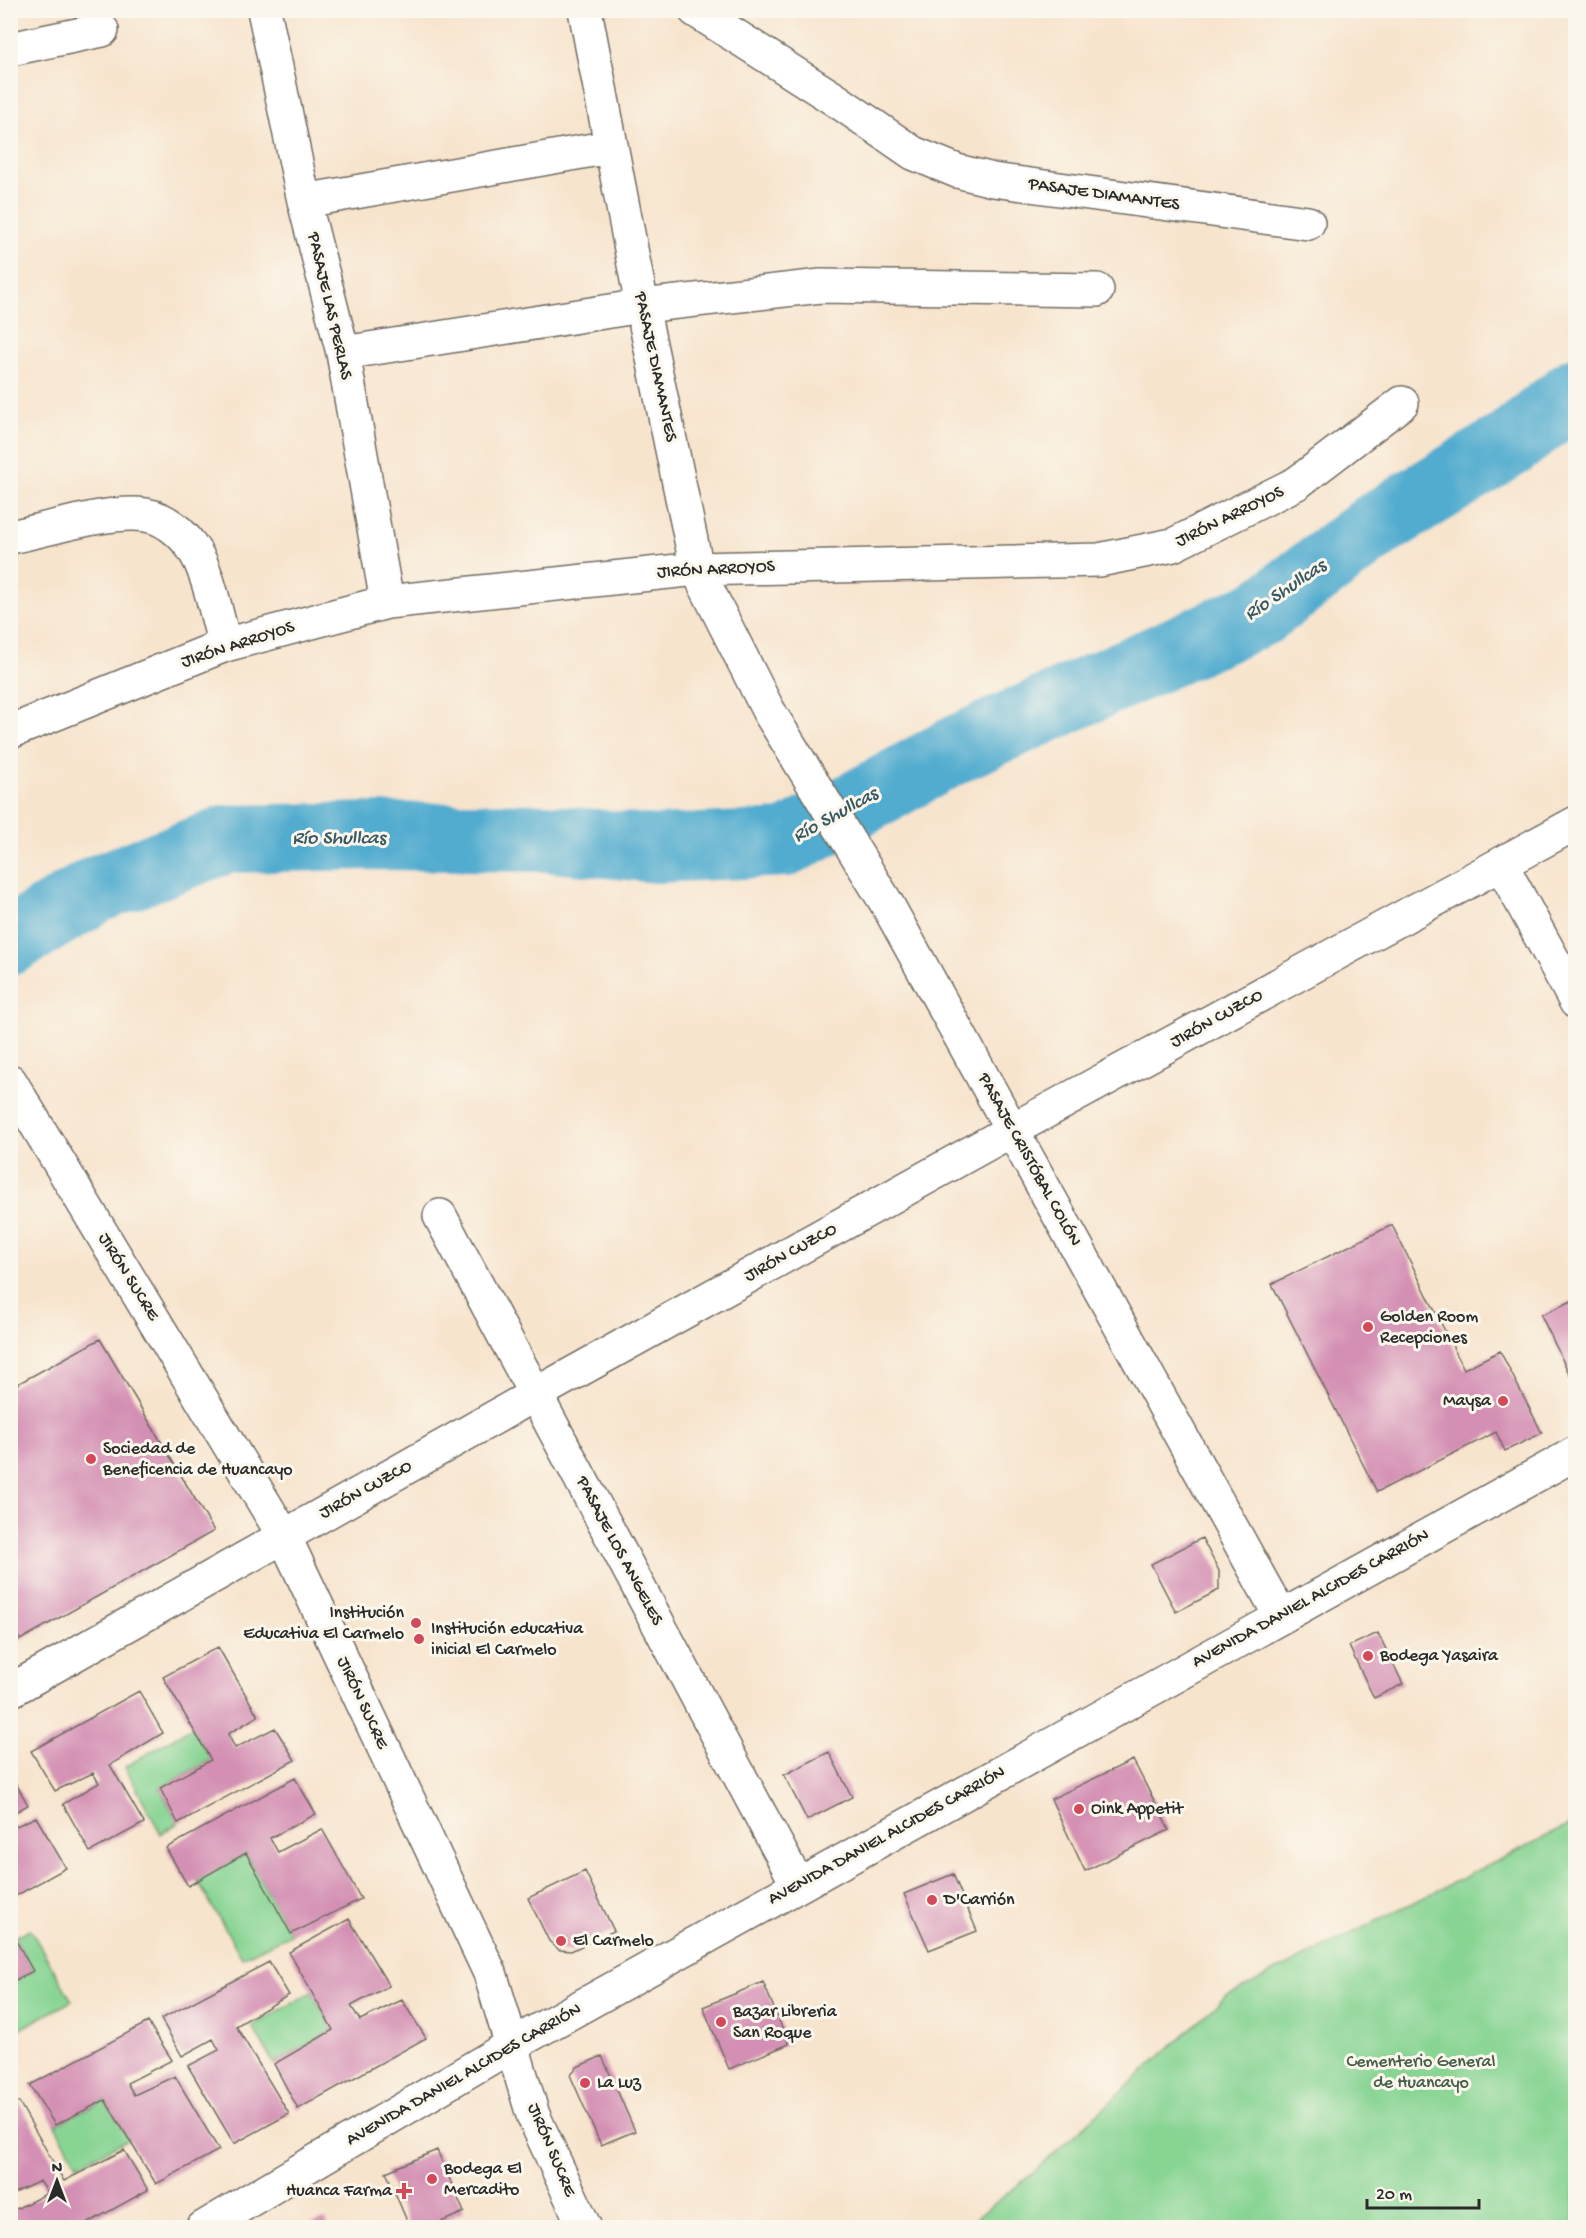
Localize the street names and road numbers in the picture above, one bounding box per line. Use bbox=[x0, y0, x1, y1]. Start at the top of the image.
street label: PASAJE DIAMANTES bbox=[1026, 174, 1182, 216]
street label: PASAJE LAS PERLAS bbox=[302, 229, 356, 382]
street label: PASAJE DIAMANTES bbox=[629, 289, 681, 444]
street label: JIRÓN ARROYOS bbox=[1172, 481, 1288, 552]
street label: JIRÓN ARROYOS bbox=[657, 556, 776, 584]
street label: JIRÓN ARROYOS bbox=[179, 617, 298, 673]
street label: JIRÓN CUZCO bbox=[1167, 985, 1267, 1053]
street label: PASAJE CRISTÓBAL COLÓN bbox=[972, 1069, 1085, 1250]
street label: JIRÓN CUZCO bbox=[741, 1219, 841, 1287]
street label: JIRÓN SUCRE bbox=[93, 1229, 164, 1325]
street label: JIRÓN CUZCO bbox=[316, 1456, 416, 1524]
street label: PASAJE LOS ANGELES bbox=[570, 1472, 667, 1630]
street label: AVENIDA DANIEL ALCIDES CARRIÓN bbox=[1189, 1525, 1433, 1673]
street label: JIRÓN SUCRE bbox=[332, 1654, 393, 1753]
street label: AVENIDA DANIEL ALCIDES CARRIÓN bbox=[765, 1762, 1009, 1910]
street label: AVENIDA DANIEL ALCIDES CARRIÓN bbox=[343, 1999, 585, 2151]
street label: JIRÓN SUCRE bbox=[522, 2100, 580, 2201]

